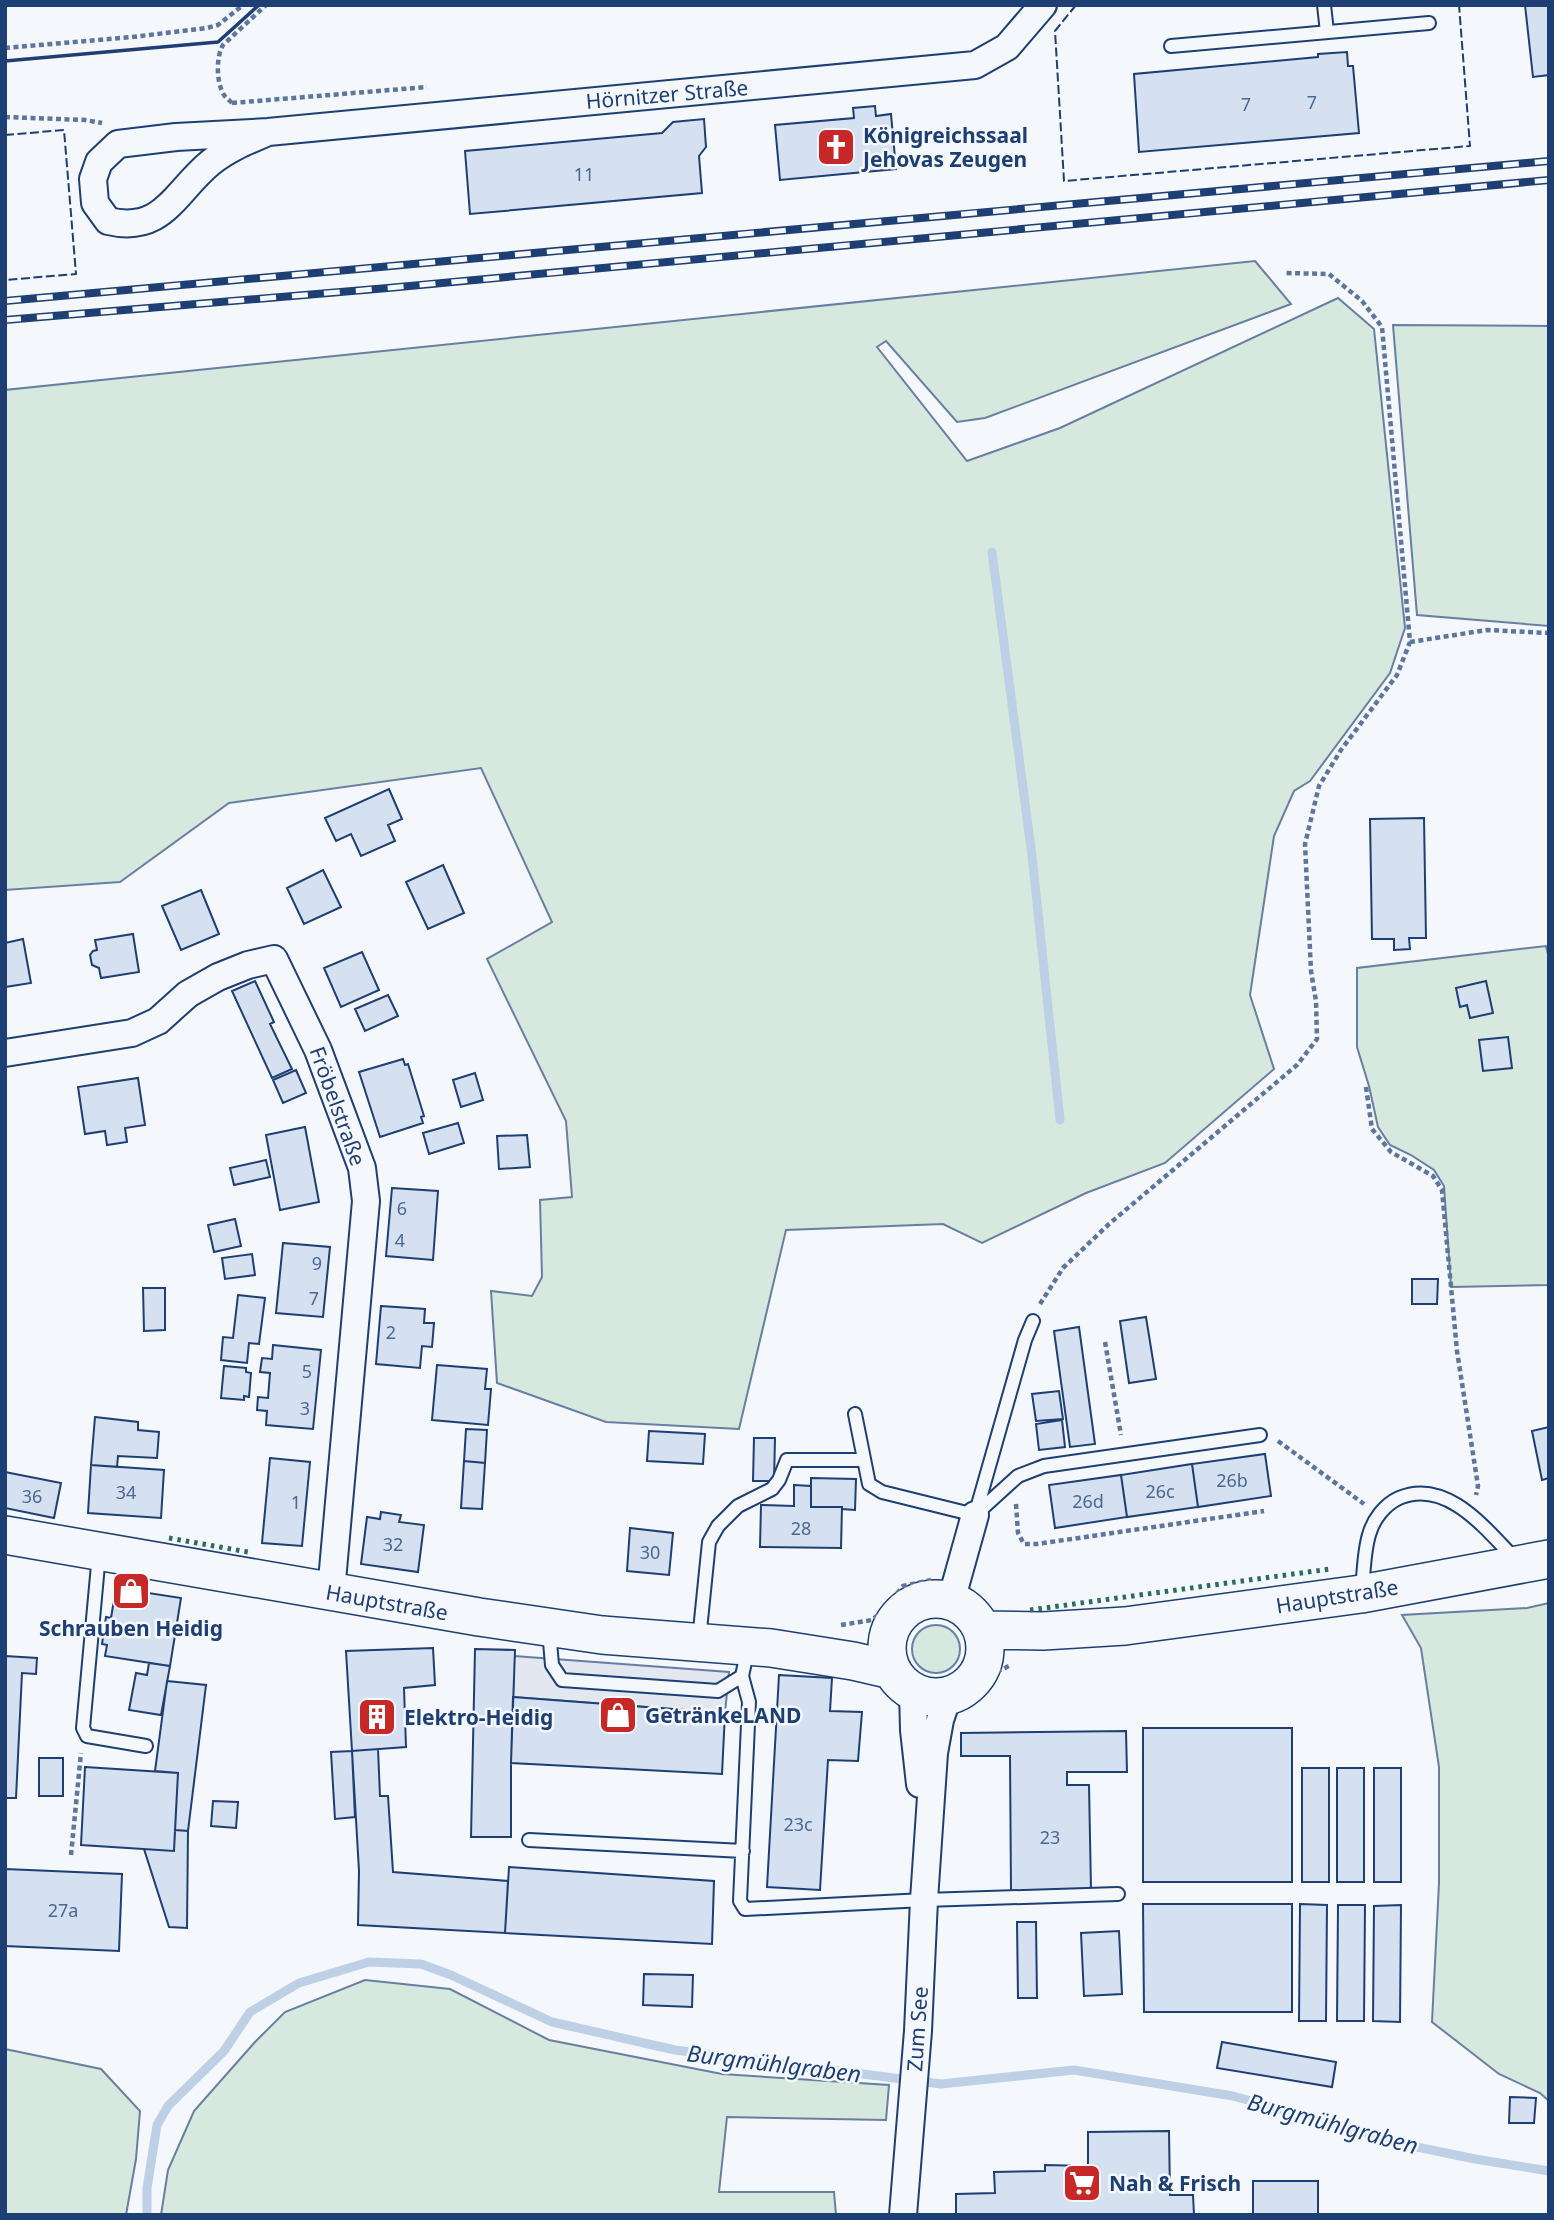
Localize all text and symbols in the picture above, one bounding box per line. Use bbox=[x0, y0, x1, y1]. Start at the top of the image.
street label: Hörnitzer Straße bbox=[585, 73, 749, 115]
house number: 7 bbox=[1307, 90, 1317, 114]
house number: 7 bbox=[1241, 92, 1251, 116]
place label: Königreichssaal Jehovas Zeugen bbox=[861, 121, 1028, 173]
church icon: Königreichssaal Jehovas Zeugen bbox=[815, 126, 857, 168]
house number: 11 bbox=[574, 162, 594, 186]
street label: Fröbelstraße bbox=[304, 1043, 372, 1169]
house number: 6 bbox=[397, 1196, 407, 1220]
house number: 4 bbox=[395, 1228, 405, 1252]
house number: 9 bbox=[312, 1251, 322, 1275]
house number: 7 bbox=[309, 1286, 319, 1310]
house number: 2 bbox=[386, 1320, 396, 1344]
house number: 5 bbox=[302, 1359, 312, 1383]
house number: 3 bbox=[300, 1396, 310, 1420]
house number: 26b bbox=[1216, 1468, 1248, 1492]
house number: 26c bbox=[1145, 1479, 1175, 1503]
house number: 34 bbox=[116, 1480, 136, 1504]
house number: 36 bbox=[22, 1484, 42, 1508]
house number: 26d bbox=[1072, 1489, 1104, 1513]
house number: 1 bbox=[291, 1490, 301, 1514]
house number: 28 bbox=[791, 1516, 811, 1540]
house number: 32 bbox=[383, 1532, 403, 1556]
house number: 30 bbox=[640, 1540, 660, 1564]
shop icon: Schrauben Heidig bbox=[110, 1570, 152, 1612]
street label: Hauptstraße bbox=[1274, 1573, 1400, 1619]
street label: Hauptstraße bbox=[324, 1577, 450, 1627]
place label: Schrauben Heidig bbox=[39, 1614, 223, 1642]
shop icon: GetränkeLAND bbox=[597, 1694, 639, 1736]
building icon: Elektro-Heidig bbox=[356, 1696, 398, 1738]
place label: GetränkeLAND bbox=[645, 1701, 801, 1729]
place label: Elektro-Heidig bbox=[404, 1703, 553, 1731]
house number: 23c bbox=[783, 1812, 813, 1836]
house number: 23 bbox=[1040, 1825, 1060, 1849]
house number: 27a bbox=[48, 1898, 78, 1922]
street label: Zum See bbox=[900, 1985, 934, 2073]
water label: Burgmühlgraben bbox=[685, 2036, 863, 2090]
water label: Burgmühlgraben bbox=[1244, 2085, 1422, 2161]
supermarket icon: Nah & Frisch bbox=[1061, 2162, 1103, 2204]
place label: Nah & Frisch bbox=[1109, 2169, 1241, 2197]

